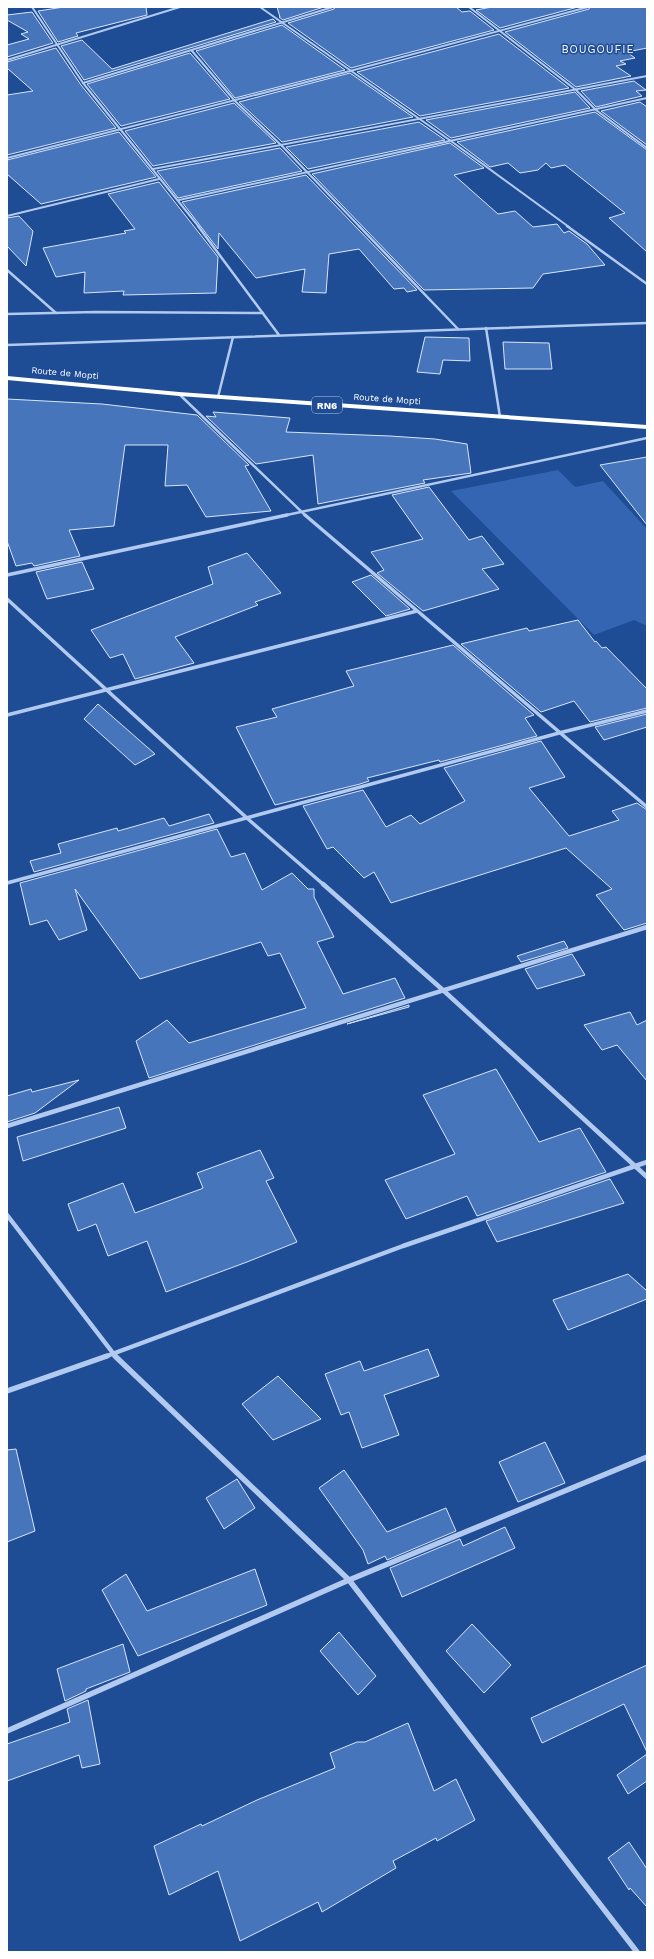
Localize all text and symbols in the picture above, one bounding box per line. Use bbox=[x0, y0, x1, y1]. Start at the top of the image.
district label: BOUGOUFIE bbox=[561, 43, 635, 56]
street label: Route de Mopti bbox=[31, 365, 99, 381]
street label: Route de Mopti bbox=[353, 392, 421, 406]
road number: RN6 bbox=[312, 397, 342, 413]

